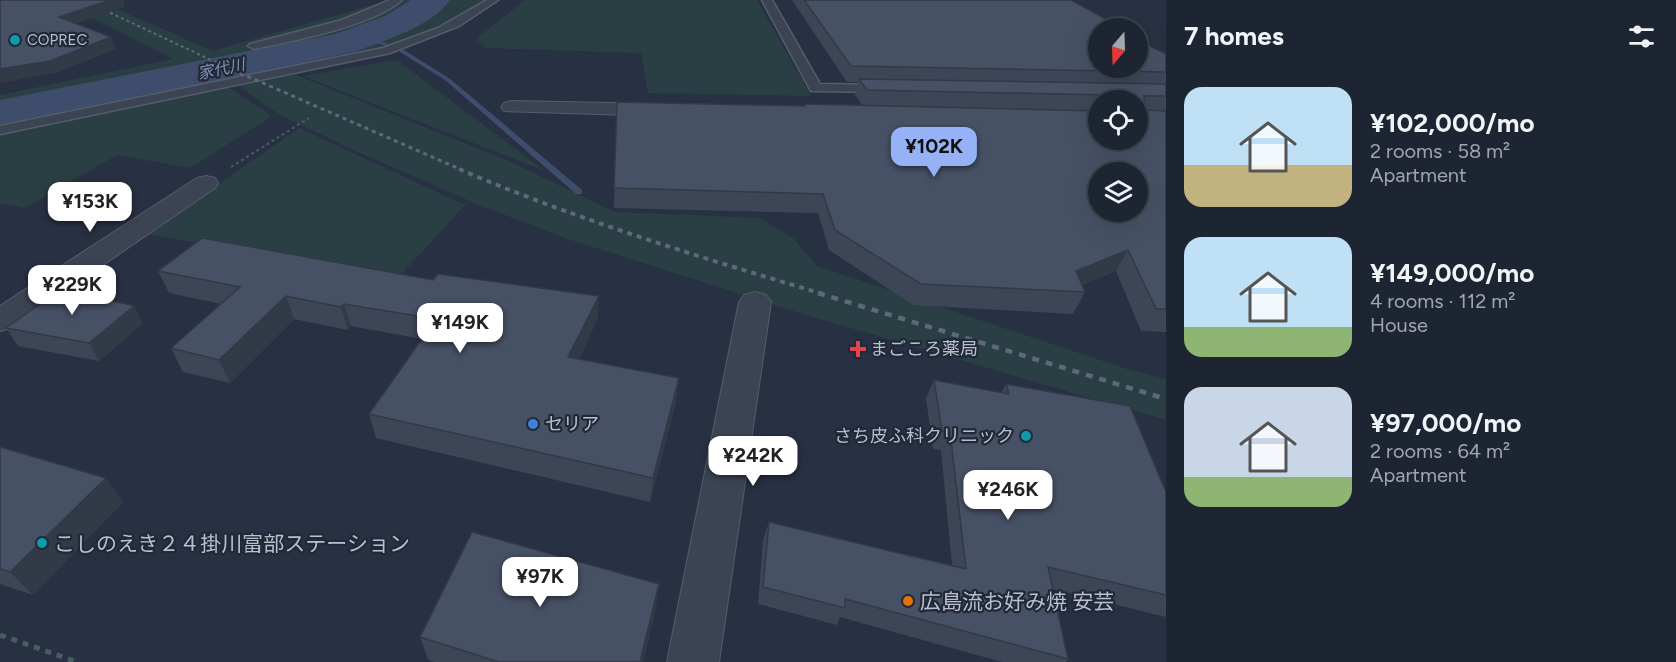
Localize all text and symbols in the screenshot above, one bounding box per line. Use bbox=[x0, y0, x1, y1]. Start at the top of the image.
north arrow bbox=[1088, 18, 1148, 78]
map controls bbox=[1088, 18, 1148, 222]
text: 7 homes bbox=[1184, 20, 1284, 52]
icon: filters bbox=[1625, 20, 1658, 53]
place label: COPREC bbox=[27, 31, 87, 49]
marker: COPREC bbox=[8, 33, 22, 47]
water label: 家代川 bbox=[196, 54, 248, 83]
button: locate bbox=[1088, 90, 1148, 150]
text: ¥102,000/mo bbox=[1370, 107, 1535, 139]
icon: home bbox=[1232, 111, 1304, 183]
pin: ¥102K bbox=[892, 127, 976, 178]
text: ¥102K bbox=[905, 134, 963, 158]
text: 2 rooms · 58 m² bbox=[1370, 139, 1510, 163]
button: layers bbox=[1088, 162, 1148, 222]
text: Apartment bbox=[1370, 163, 1467, 187]
pin: ¥153K bbox=[48, 182, 132, 233]
text: ¥153K bbox=[62, 189, 118, 213]
text: ¥149,000/mo bbox=[1370, 257, 1534, 289]
icon: home bbox=[1232, 261, 1304, 333]
pin: ¥229K bbox=[30, 265, 114, 316]
text: ¥229K bbox=[42, 272, 102, 296]
text: 4 rooms · 112 m² bbox=[1370, 289, 1516, 313]
pin: ¥149K bbox=[418, 303, 502, 354]
text: ¥149K bbox=[431, 310, 489, 334]
text: House bbox=[1370, 313, 1428, 337]
place label: まごころ薬局 bbox=[870, 338, 978, 360]
marker: まごころ薬局 bbox=[851, 342, 865, 356]
text: ¥97,000/mo bbox=[1370, 407, 1521, 439]
icon: home bbox=[1232, 411, 1304, 483]
place label: セリア bbox=[545, 413, 599, 435]
marker: セリア bbox=[526, 417, 540, 431]
place label: さち皮ふ科クリニック bbox=[834, 425, 1014, 447]
marker: さち皮ふ科クリニック bbox=[1019, 429, 1033, 443]
pin: ¥242K bbox=[711, 436, 795, 487]
text: 2 rooms · 64 m² bbox=[1370, 439, 1510, 463]
text: ¥242K bbox=[722, 443, 784, 467]
text: Apartment bbox=[1370, 463, 1467, 487]
pin: ¥246K bbox=[966, 470, 1050, 521]
text: ¥246K bbox=[977, 477, 1039, 501]
place label: こしのえき２４掛川富部ステーション bbox=[54, 531, 410, 556]
marker: こしのえき２４掛川富部ステーション bbox=[35, 536, 49, 550]
pin: ¥97K bbox=[504, 557, 576, 608]
text: ¥97K bbox=[516, 564, 564, 588]
place label: 広島流お好み焼 安芸 bbox=[920, 589, 1114, 614]
marker: 広島流お好み焼 安芸 bbox=[901, 594, 915, 608]

